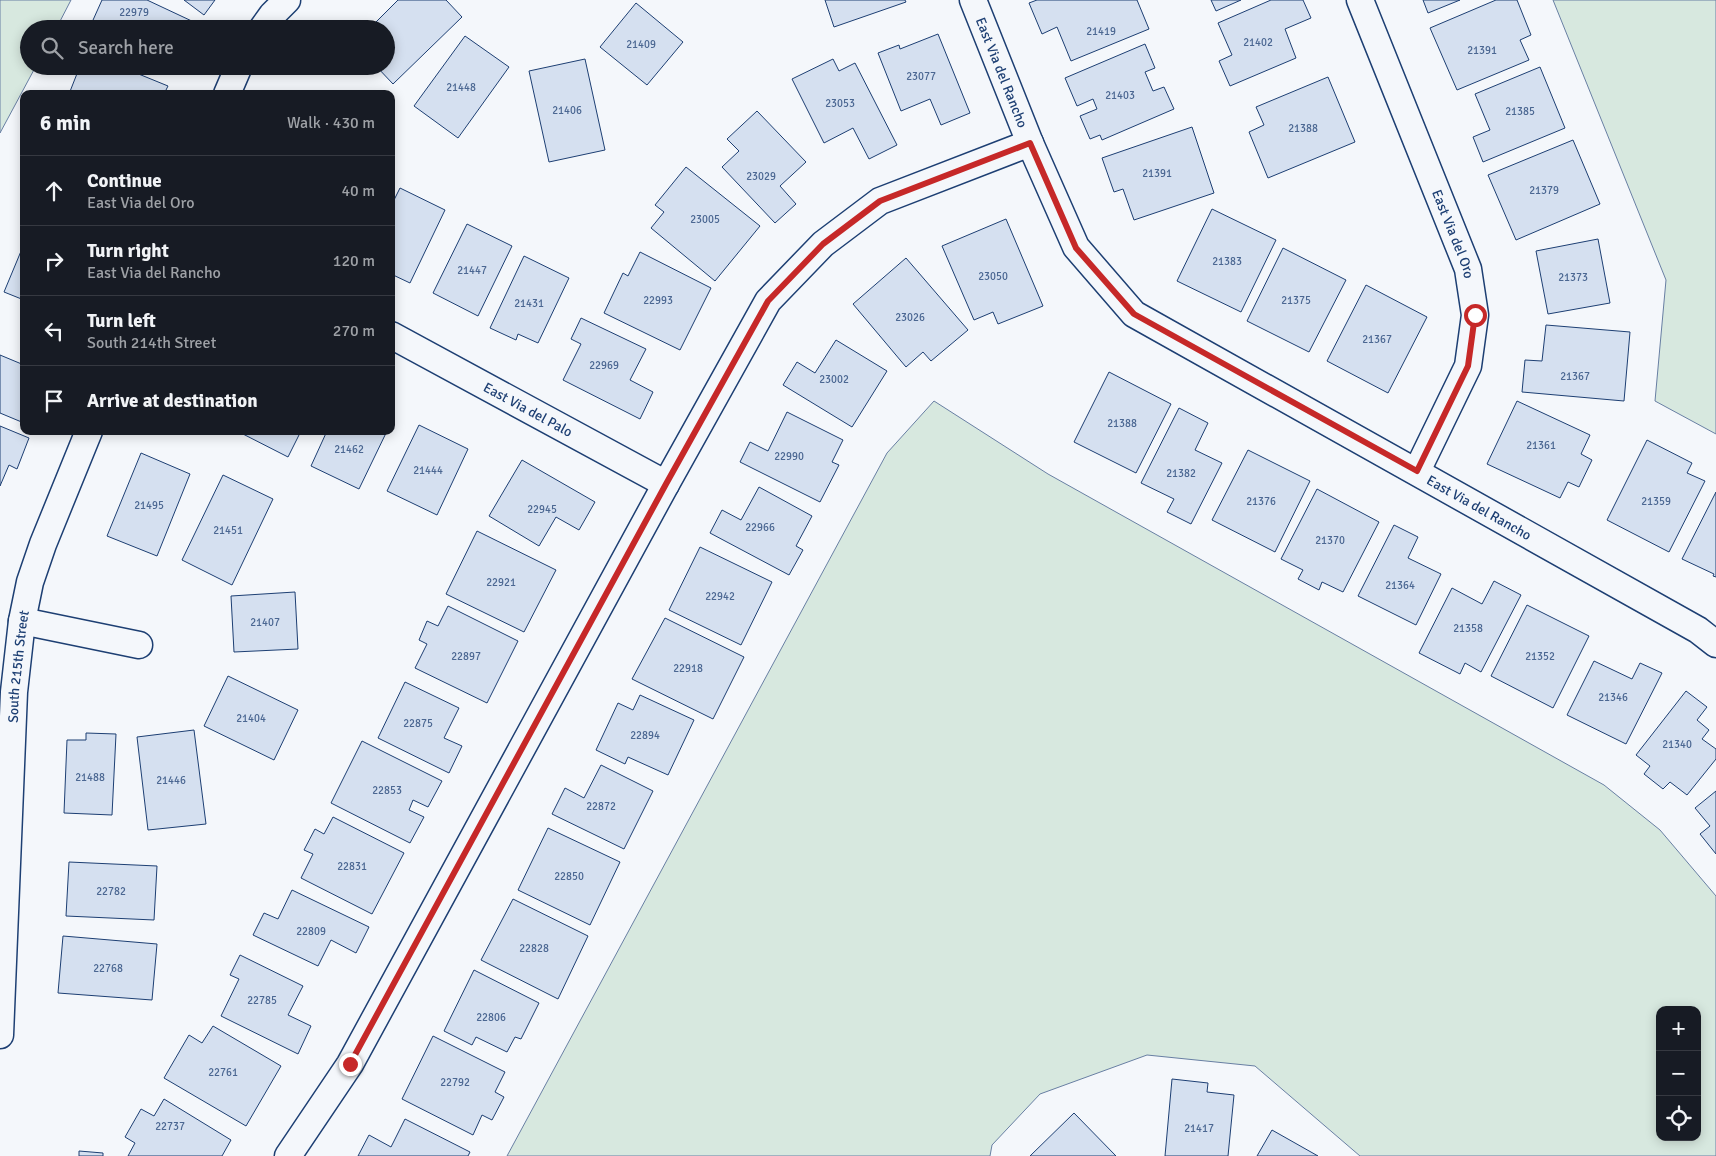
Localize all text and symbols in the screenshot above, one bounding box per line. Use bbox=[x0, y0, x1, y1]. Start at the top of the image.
house number: 22979 bbox=[119, 6, 149, 19]
street label: East Via del Rancho bbox=[972, 15, 1031, 130]
search box bbox=[20, 20, 395, 75]
house number: 21419 bbox=[1086, 25, 1116, 38]
icon: search bbox=[38, 34, 66, 62]
text: Search here bbox=[78, 36, 174, 60]
house number: 21402 bbox=[1243, 36, 1273, 49]
house number: 21409 bbox=[626, 38, 656, 51]
house number: 21391 bbox=[1467, 44, 1497, 57]
house number: 23077 bbox=[906, 70, 936, 83]
house number: 21448 bbox=[446, 81, 476, 94]
house number: 21403 bbox=[1105, 89, 1135, 102]
house number: 23053 bbox=[825, 97, 855, 110]
house number: 21406 bbox=[552, 104, 582, 117]
house number: 21385 bbox=[1505, 105, 1535, 118]
text: 6 min bbox=[40, 110, 91, 136]
text: Walk · 430 m bbox=[287, 113, 375, 133]
house number: 21388 bbox=[1288, 122, 1318, 135]
house number: 21391 bbox=[1142, 167, 1172, 180]
text: Continue bbox=[87, 169, 162, 193]
house number: 23029 bbox=[746, 170, 776, 183]
icon: ahead bbox=[40, 177, 68, 205]
text: 40 m bbox=[341, 181, 375, 201]
house number: 21379 bbox=[1529, 184, 1559, 197]
street label: East Via del Oro bbox=[1428, 187, 1478, 279]
text: East Via del Oro bbox=[87, 193, 194, 213]
house number: 23005 bbox=[690, 213, 720, 226]
text: Turn right bbox=[87, 239, 169, 263]
icon: right bbox=[40, 247, 68, 275]
text: 120 m bbox=[333, 251, 375, 271]
house number: 21383 bbox=[1212, 255, 1242, 268]
text: East Via del Rancho bbox=[87, 263, 221, 283]
house number: 21447 bbox=[457, 264, 487, 277]
house number: 23050 bbox=[978, 270, 1008, 283]
house number: 21373 bbox=[1558, 271, 1588, 284]
house number: 22993 bbox=[643, 294, 673, 307]
house number: 21375 bbox=[1281, 294, 1311, 307]
house number: 21431 bbox=[514, 297, 544, 310]
route start bbox=[1464, 304, 1487, 327]
text: Turn left bbox=[87, 309, 156, 333]
house number: 23026 bbox=[895, 311, 925, 324]
icon: left bbox=[40, 317, 68, 345]
text: 270 m bbox=[333, 321, 375, 341]
text: South 214th Street bbox=[87, 333, 216, 353]
house number: 21367 bbox=[1362, 333, 1392, 346]
house number: 22969 bbox=[589, 359, 619, 372]
house number: 21367 bbox=[1560, 370, 1590, 383]
house number: 23002 bbox=[819, 373, 849, 386]
street label: East Via del Palo bbox=[481, 378, 576, 440]
icon: arrive bbox=[40, 387, 68, 415]
text: Arrive at destination bbox=[87, 389, 258, 413]
house number: 21388 bbox=[1107, 417, 1137, 430]
house number: 21361 bbox=[1526, 439, 1556, 452]
house number: 21462 bbox=[334, 443, 364, 456]
house number: 22990 bbox=[774, 450, 804, 463]
house number: 21444 bbox=[413, 464, 443, 477]
house number: 21382 bbox=[1166, 467, 1196, 480]
street label: East Via del Rancho bbox=[1424, 471, 1535, 544]
house number: 21376 bbox=[1246, 495, 1276, 508]
house number: 21359 bbox=[1641, 495, 1671, 508]
house number: 21495 bbox=[134, 499, 164, 512]
house number: 22945 bbox=[527, 503, 557, 516]
house number: 22966 bbox=[745, 521, 775, 534]
house number: 21451 bbox=[213, 524, 243, 537]
house number: 21370 bbox=[1315, 534, 1345, 547]
house number: 22921 bbox=[486, 576, 516, 589]
house number: 21364 bbox=[1385, 579, 1415, 592]
house number: 22942 bbox=[705, 590, 735, 603]
street label: South 215th Street bbox=[4, 609, 33, 723]
house number: 21407 bbox=[250, 616, 280, 629]
house number: 21358 bbox=[1453, 622, 1483, 635]
house number: 22897 bbox=[451, 650, 481, 663]
house number: 21352 bbox=[1525, 650, 1555, 663]
house number: 22918 bbox=[673, 662, 703, 675]
house number: 21346 bbox=[1598, 691, 1628, 704]
house number: 21404 bbox=[236, 712, 266, 725]
house number: 22875 bbox=[403, 717, 433, 730]
house number: 22894 bbox=[630, 729, 660, 742]
house number: 21340 bbox=[1662, 738, 1692, 751]
house number: 21488 bbox=[75, 771, 105, 784]
house number: 21446 bbox=[156, 774, 186, 787]
house number: 22853 bbox=[372, 784, 402, 797]
house number: 22872 bbox=[586, 800, 616, 813]
house number: 22831 bbox=[337, 860, 367, 873]
house number: 22850 bbox=[554, 870, 584, 883]
house number: 22782 bbox=[96, 885, 126, 898]
house number: 22809 bbox=[296, 925, 326, 938]
house number: 22828 bbox=[519, 942, 549, 955]
house number: 22768 bbox=[93, 962, 123, 975]
house number: 22785 bbox=[247, 994, 277, 1007]
map controls bbox=[1656, 1006, 1701, 1141]
button: + bbox=[1656, 1006, 1701, 1051]
house number: 22806 bbox=[476, 1011, 506, 1024]
button: − bbox=[1656, 1051, 1701, 1096]
route end bbox=[339, 1053, 362, 1076]
house number: 22761 bbox=[208, 1066, 238, 1079]
house number: 22792 bbox=[440, 1076, 470, 1089]
button: locate bbox=[1656, 1096, 1701, 1141]
house number: 22737 bbox=[155, 1120, 185, 1133]
house number: 21417 bbox=[1184, 1122, 1214, 1135]

